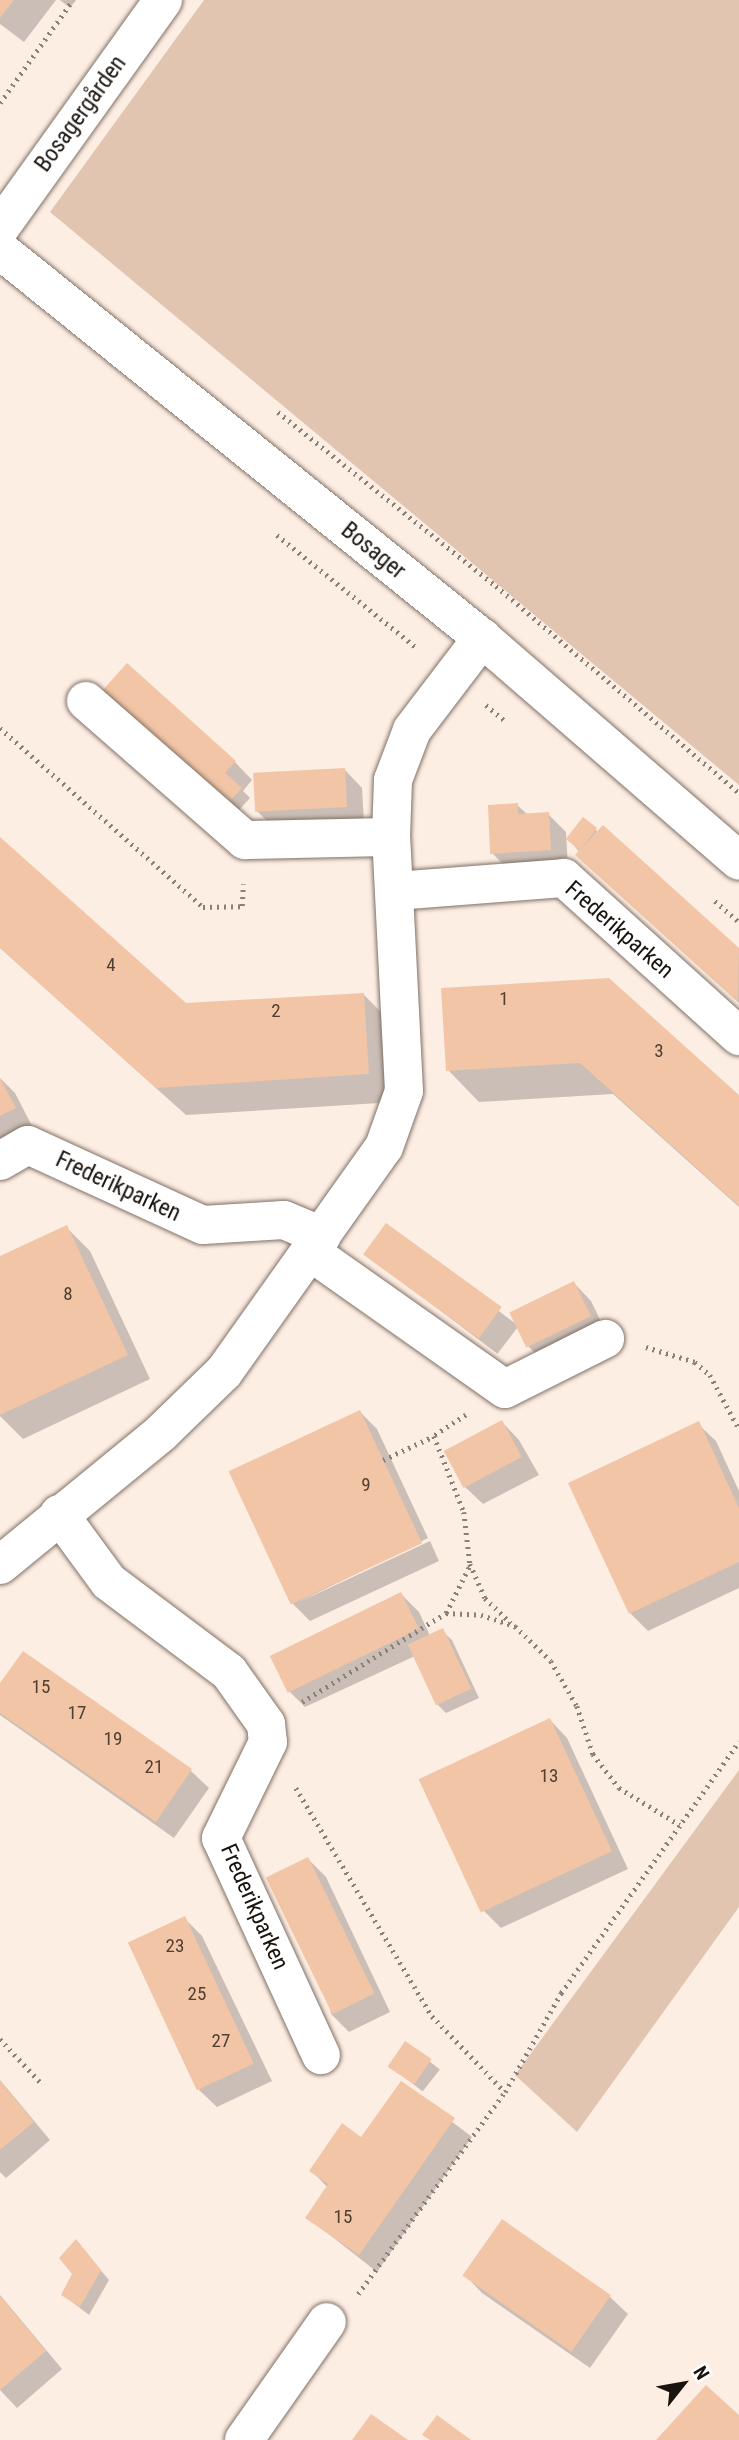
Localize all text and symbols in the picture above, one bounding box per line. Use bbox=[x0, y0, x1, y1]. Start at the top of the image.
street label: Bosagergården bbox=[30, 50, 132, 178]
street label: Bosager bbox=[335, 517, 411, 585]
street label: Frederikparken bbox=[559, 875, 679, 985]
house number: 4 bbox=[106, 954, 116, 976]
house number: 1 bbox=[499, 988, 509, 1010]
house number: 2 bbox=[271, 1000, 281, 1022]
house number: 3 bbox=[654, 1040, 664, 1062]
street label: Frederikparken bbox=[51, 1146, 185, 1228]
house number: 8 bbox=[63, 1283, 73, 1305]
house number: 9 bbox=[361, 1474, 371, 1496]
house number: 15 bbox=[32, 1676, 50, 1698]
house number: 17 bbox=[68, 1702, 86, 1724]
house number: 19 bbox=[104, 1728, 122, 1750]
house number: 21 bbox=[145, 1756, 163, 1778]
house number: 13 bbox=[540, 1765, 558, 1787]
street label: Frederikparken bbox=[214, 1840, 294, 1974]
house number: 23 bbox=[166, 1935, 184, 1957]
house number: 25 bbox=[188, 1983, 206, 2005]
house number: 27 bbox=[212, 2030, 230, 2052]
house number: 15 bbox=[334, 2206, 352, 2228]
north arrow bbox=[648, 2349, 718, 2419]
text: N bbox=[689, 2362, 714, 2384]

